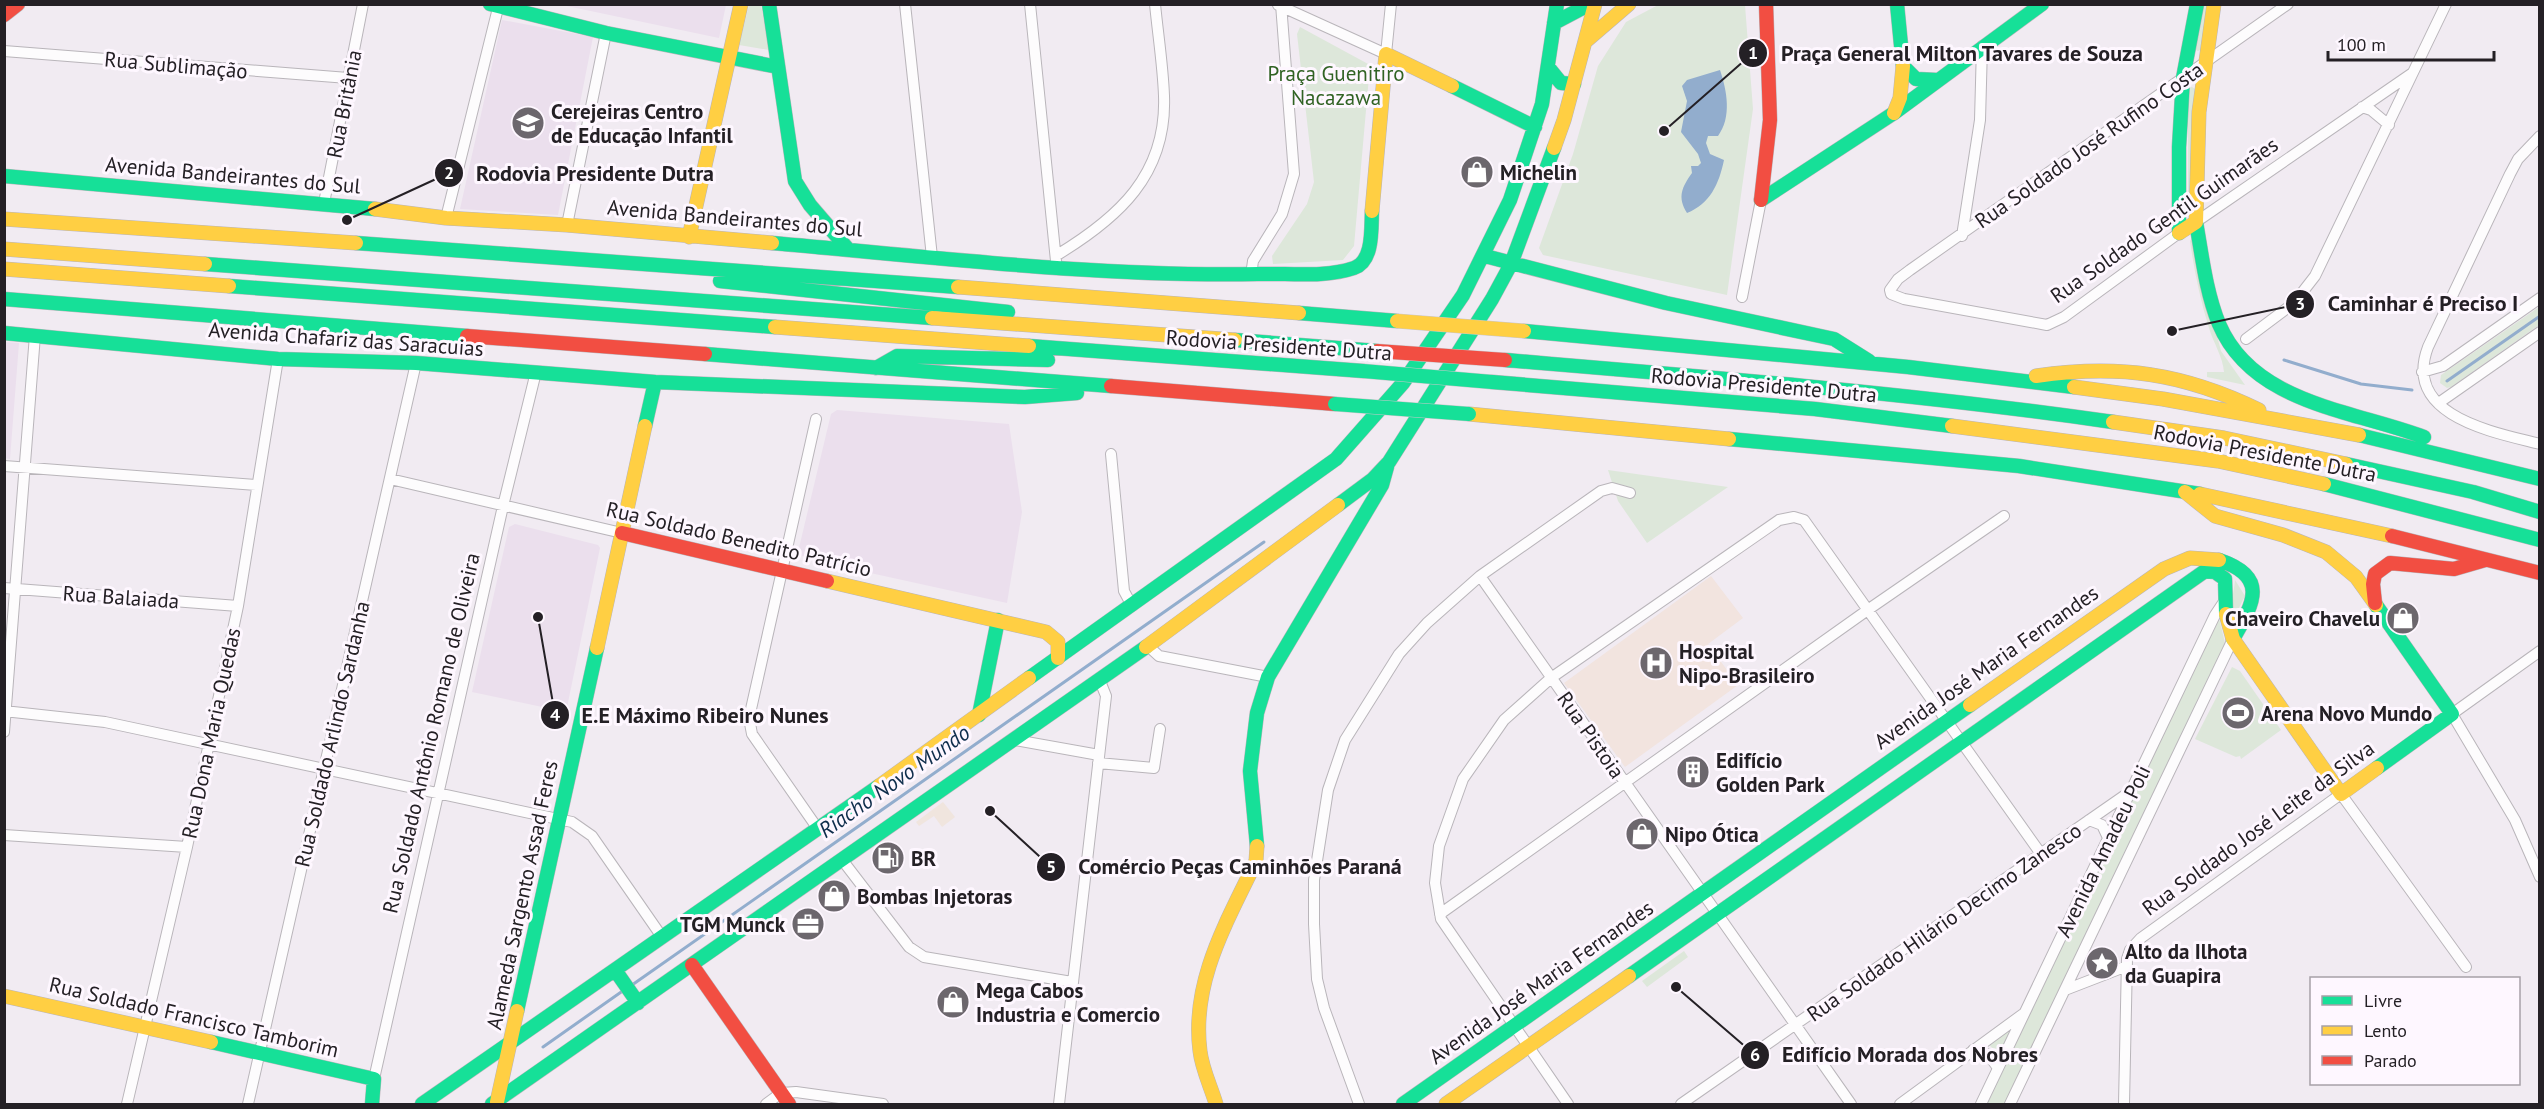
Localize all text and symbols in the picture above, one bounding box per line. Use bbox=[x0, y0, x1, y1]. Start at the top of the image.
scale bar bbox=[2328, 24, 2494, 62]
callout: Praça General Milton Tavares de Souza bbox=[1738, 33, 2155, 73]
text: 100 m bbox=[2337, 33, 2386, 56]
text: Praça General Milton Tavares de Souza bbox=[1781, 39, 2143, 67]
text: 1 bbox=[1748, 41, 1758, 64]
street label: Rua Sublimação bbox=[103, 45, 249, 85]
street label: Rua Britânia bbox=[320, 48, 368, 160]
street label: Rua Soldado José Rufino Costa bbox=[1970, 56, 2208, 234]
park label: Praça Guenitiro Nacazawa bbox=[1267, 60, 1405, 111]
place label: Cerejeiras Centro de Educação Infantil bbox=[551, 98, 733, 149]
school or university icon: Cerejeiras Centro de Educação Infantil bbox=[510, 105, 546, 141]
street label: Rua Soldado Gentil Guimarães bbox=[2045, 131, 2283, 309]
street label: Avenida Bandeirantes do Sul bbox=[104, 150, 362, 200]
callout: Rodovia Presidente Dutra bbox=[434, 153, 726, 193]
shop icon: Michelin bbox=[1459, 154, 1495, 190]
text: Rodovia Presidente Dutra bbox=[476, 159, 714, 187]
place label: Michelin bbox=[1500, 159, 1577, 186]
text: 2 bbox=[444, 161, 454, 184]
street label: Avenida Bandeirantes do Sul bbox=[606, 193, 864, 243]
callout: Caminhar é Preciso I bbox=[2285, 284, 2530, 324]
text: Caminhar é Preciso I bbox=[2328, 289, 2518, 317]
text: 3 bbox=[2295, 292, 2305, 315]
street label: Avenida Chafariz das Saracuias bbox=[208, 316, 484, 362]
street label: Rodovia Presidente Dutra bbox=[1165, 324, 1393, 366]
street label: Rodovia Presidente Dutra bbox=[1650, 362, 1878, 408]
street label: Rodovia Presidente Dutra bbox=[2151, 418, 2379, 488]
street label: Rua Soldado Benedito Patrício bbox=[604, 495, 874, 583]
street label: Rua Soldado Antônio Romano de Oliveira bbox=[376, 550, 486, 916]
street label: Rua Balaiada bbox=[62, 579, 180, 615]
street label: Avenida José Maria Fernandes bbox=[1869, 579, 2103, 755]
street label: Rua Soldado Arlindo Sardanha bbox=[288, 598, 376, 870]
shop icon: Chaveiro Chavelu bbox=[2385, 600, 2421, 636]
place label: Chaveiro Chavelu bbox=[2225, 605, 2380, 632]
street label: Rua Dona Maria Quedas bbox=[175, 625, 247, 841]
place label: Hospital Nipo-Brasileiro bbox=[1679, 638, 1814, 689]
hospital icon: Hospital Nipo-Brasileiro bbox=[1638, 645, 1674, 681]
street label: Rua Pistoia bbox=[1551, 686, 1631, 784]
callout: E.E Máximo Ribeiro Nunes bbox=[540, 695, 841, 735]
sports icon: Arena Novo Mundo bbox=[2220, 695, 2256, 731]
place label: Arena Novo Mundo bbox=[2261, 700, 2432, 727]
text: E.E Máximo Ribeiro Nunes bbox=[582, 701, 828, 729]
text: 4 bbox=[550, 703, 560, 726]
water label: Riacho Novo Mundo bbox=[813, 718, 975, 844]
street label: Rua Soldado José Leite da Silva bbox=[2137, 735, 2379, 921]
place label: Edifício Golden Park bbox=[1716, 747, 1825, 798]
building icon: Edifício Golden Park bbox=[1675, 754, 1711, 790]
street label: Alameda Sargento Assad Feres bbox=[480, 758, 564, 1032]
street label: Avenida Amadeu Poli bbox=[2050, 760, 2156, 942]
shop icon: Nipo Ótica bbox=[1624, 816, 1660, 852]
street label: Rua Soldado Hilário Decimo Zanesco bbox=[1801, 816, 2087, 1028]
place label: Nipo Ótica bbox=[1665, 821, 1759, 848]
fuel station icon: BR bbox=[870, 840, 906, 876]
place label: BR bbox=[911, 845, 936, 872]
callout: Comércio Peças Caminhões Paraná bbox=[1036, 847, 1414, 887]
text: Comércio Peças Caminhões Paraná bbox=[1078, 852, 1402, 880]
text: 5 bbox=[1046, 855, 1056, 878]
shop icon: Bombas Injetoras bbox=[816, 878, 852, 914]
place label: Bombas Injetoras bbox=[857, 883, 1012, 910]
street label: Avenida José Maria Fernandes bbox=[1424, 894, 1658, 1070]
office icon: TGM Munck bbox=[790, 906, 826, 942]
place label: TGM Munck bbox=[680, 911, 786, 938]
place label: Alto da Ilhota da Guapira bbox=[2125, 938, 2247, 989]
place icon: Alto da Ilhota da Guapira bbox=[2084, 945, 2120, 981]
street label: Rua Soldado Francisco Tamborim bbox=[47, 971, 341, 1063]
place label: Mega Cabos Industria e Comercio bbox=[976, 977, 1160, 1028]
legend bbox=[2310, 977, 2520, 1085]
shop icon: Mega Cabos Industria e Comercio bbox=[935, 984, 971, 1020]
text: Livre bbox=[2364, 989, 2402, 1012]
text: Lento bbox=[2364, 1019, 2407, 1042]
callout: Edifício Morada dos Nobres bbox=[1740, 1035, 2050, 1075]
text: Edifício Morada dos Nobres bbox=[1782, 1040, 2038, 1068]
text: 6 bbox=[1750, 1043, 1760, 1066]
text: Parado bbox=[2364, 1049, 2417, 1072]

